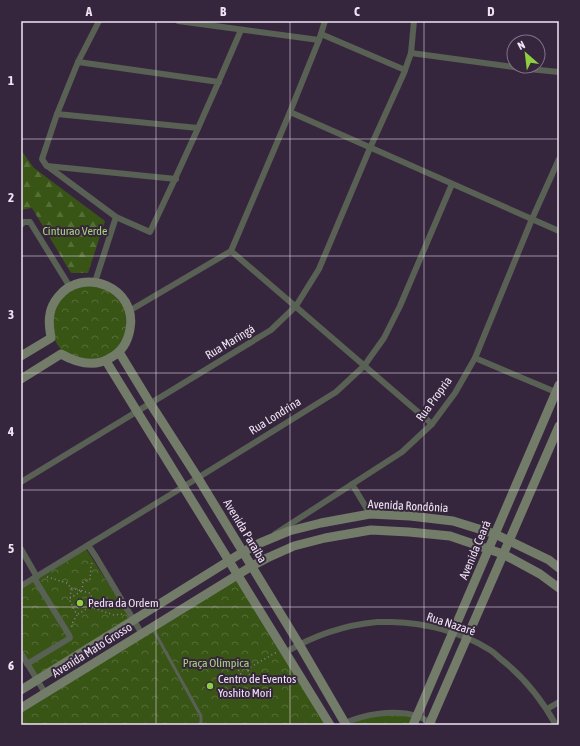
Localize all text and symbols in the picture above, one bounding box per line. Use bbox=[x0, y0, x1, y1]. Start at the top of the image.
text: A bbox=[85, 4, 93, 19]
text: B bbox=[220, 4, 227, 19]
text: C bbox=[354, 4, 360, 19]
text: D bbox=[487, 4, 495, 19]
north arrow bbox=[506, 34, 546, 74]
text: N bbox=[516, 38, 527, 52]
text: 1 bbox=[8, 73, 14, 88]
text: 2 bbox=[8, 190, 14, 205]
park label: Cinturao Verde bbox=[42, 224, 108, 238]
text: 3 bbox=[8, 307, 14, 322]
street label: Rua Maringá bbox=[203, 322, 257, 362]
street label: Rua Propria bbox=[413, 374, 455, 424]
street label: Rua Londrina bbox=[246, 395, 304, 437]
text: 4 bbox=[7, 424, 14, 439]
street label: Avenida Paraíba bbox=[221, 497, 269, 565]
street label: Avenida Rondônia bbox=[367, 497, 449, 515]
street label: Avenida Ceará bbox=[456, 518, 494, 582]
text: 5 bbox=[8, 541, 14, 556]
place label: Pedra da Ordem bbox=[88, 596, 159, 610]
marker: Pedra da Ordem bbox=[75, 598, 85, 608]
street label: Rua Nazaré bbox=[425, 610, 477, 638]
street label: Avenida Mato Grosso bbox=[49, 620, 135, 680]
park label: Praça Olímpica bbox=[183, 656, 249, 670]
text: 6 bbox=[8, 658, 14, 673]
place label: Centro de Eventos Yoshito Mori bbox=[218, 672, 296, 700]
marker: Centro de Eventos Yoshito Mori bbox=[205, 681, 215, 691]

